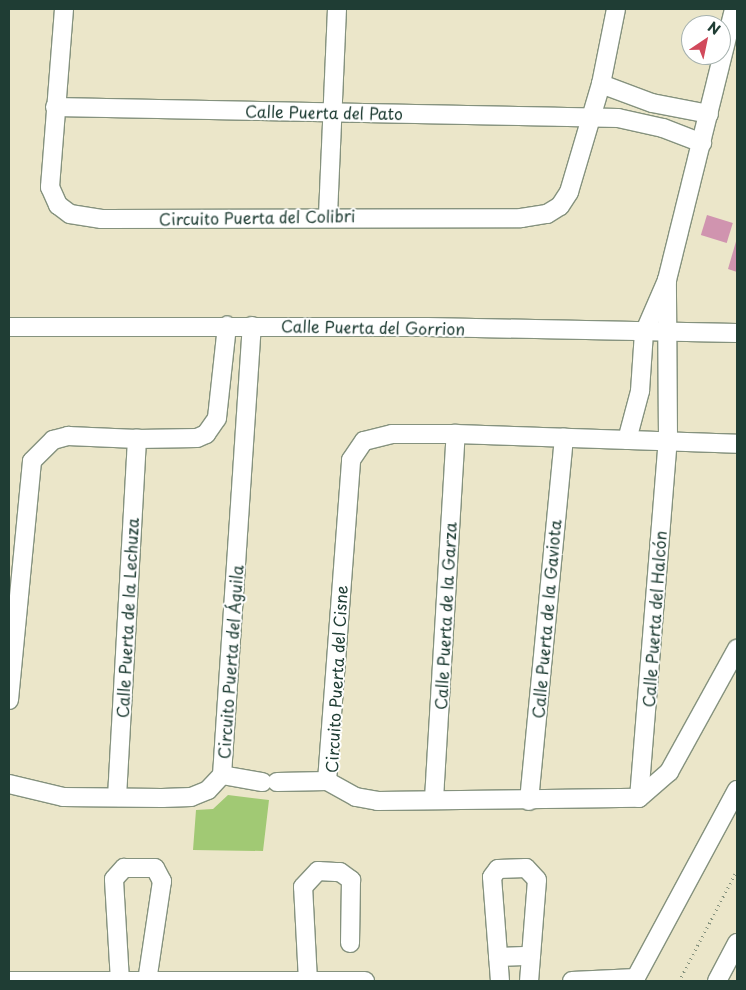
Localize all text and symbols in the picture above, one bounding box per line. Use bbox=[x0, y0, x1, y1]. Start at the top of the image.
north arrow bbox=[681, 15, 731, 65]
text: N bbox=[704, 16, 725, 40]
street label: Calle Puerta del Pato bbox=[242, 101, 406, 123]
street label: Circuito Puerta del Colibri bbox=[156, 206, 358, 228]
street label: Calle Puerta del Gorrion bbox=[279, 316, 467, 338]
street label: Calle Puerta de la Lechuza bbox=[112, 515, 142, 721]
street label: Calle Puerta de la Gaviota bbox=[528, 517, 564, 721]
street label: Calle Puerta de la Garza bbox=[430, 519, 460, 713]
street label: Calle Puerta del Halcón bbox=[638, 527, 670, 711]
street label: Circuito Puerta del Águila bbox=[213, 562, 247, 762]
street label: Circuito Puerta del Cisne bbox=[321, 582, 351, 776]

